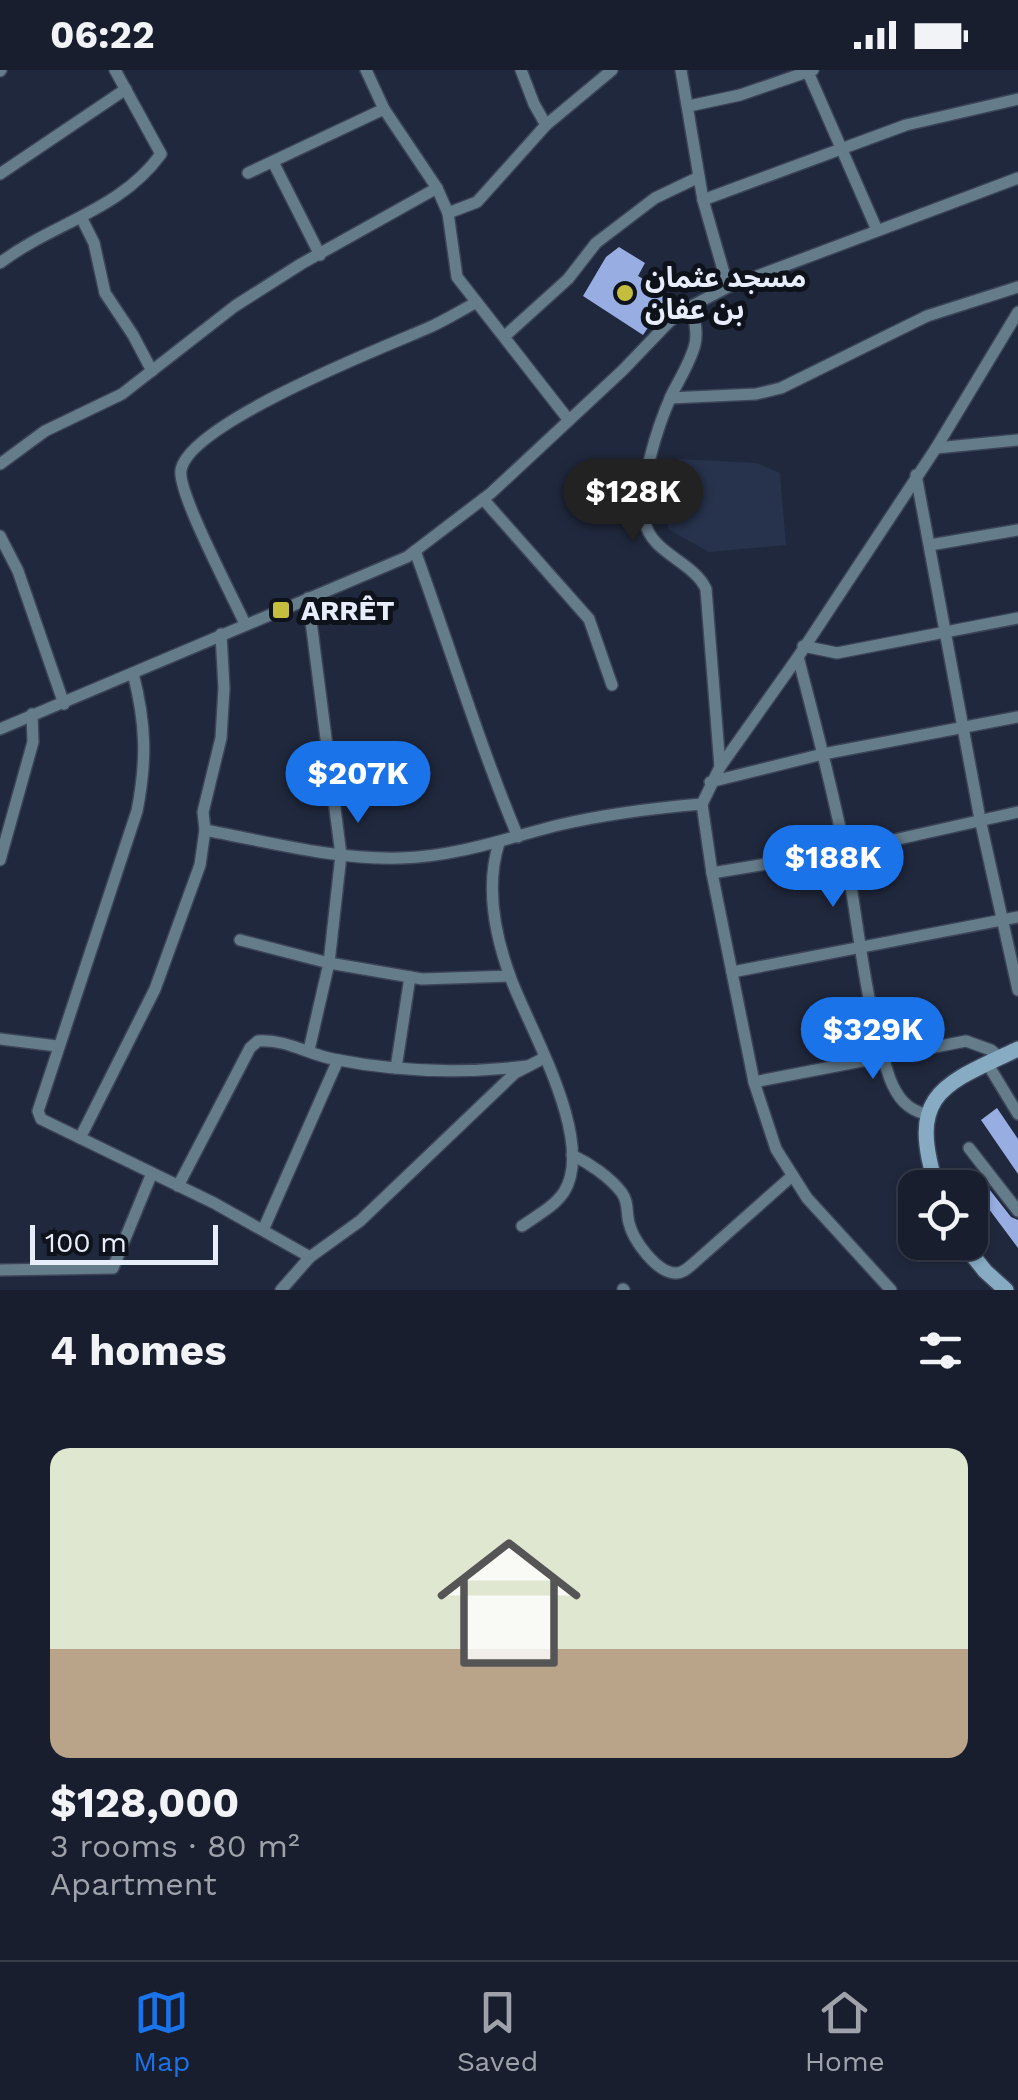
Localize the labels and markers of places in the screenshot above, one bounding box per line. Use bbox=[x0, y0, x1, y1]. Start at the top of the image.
place label: مسجد عثمان بن عفان bbox=[645, 261, 806, 326]
marker: مسجد عثمان بن عفان bbox=[614, 282, 636, 304]
pin: $128K bbox=[563, 459, 703, 544]
place label: ARRÊT bbox=[301, 594, 395, 627]
marker: ARRÊT bbox=[270, 599, 292, 621]
pin: $207K bbox=[288, 741, 428, 826]
pin: $188K bbox=[763, 825, 903, 910]
pin: $329K bbox=[803, 997, 943, 1082]

